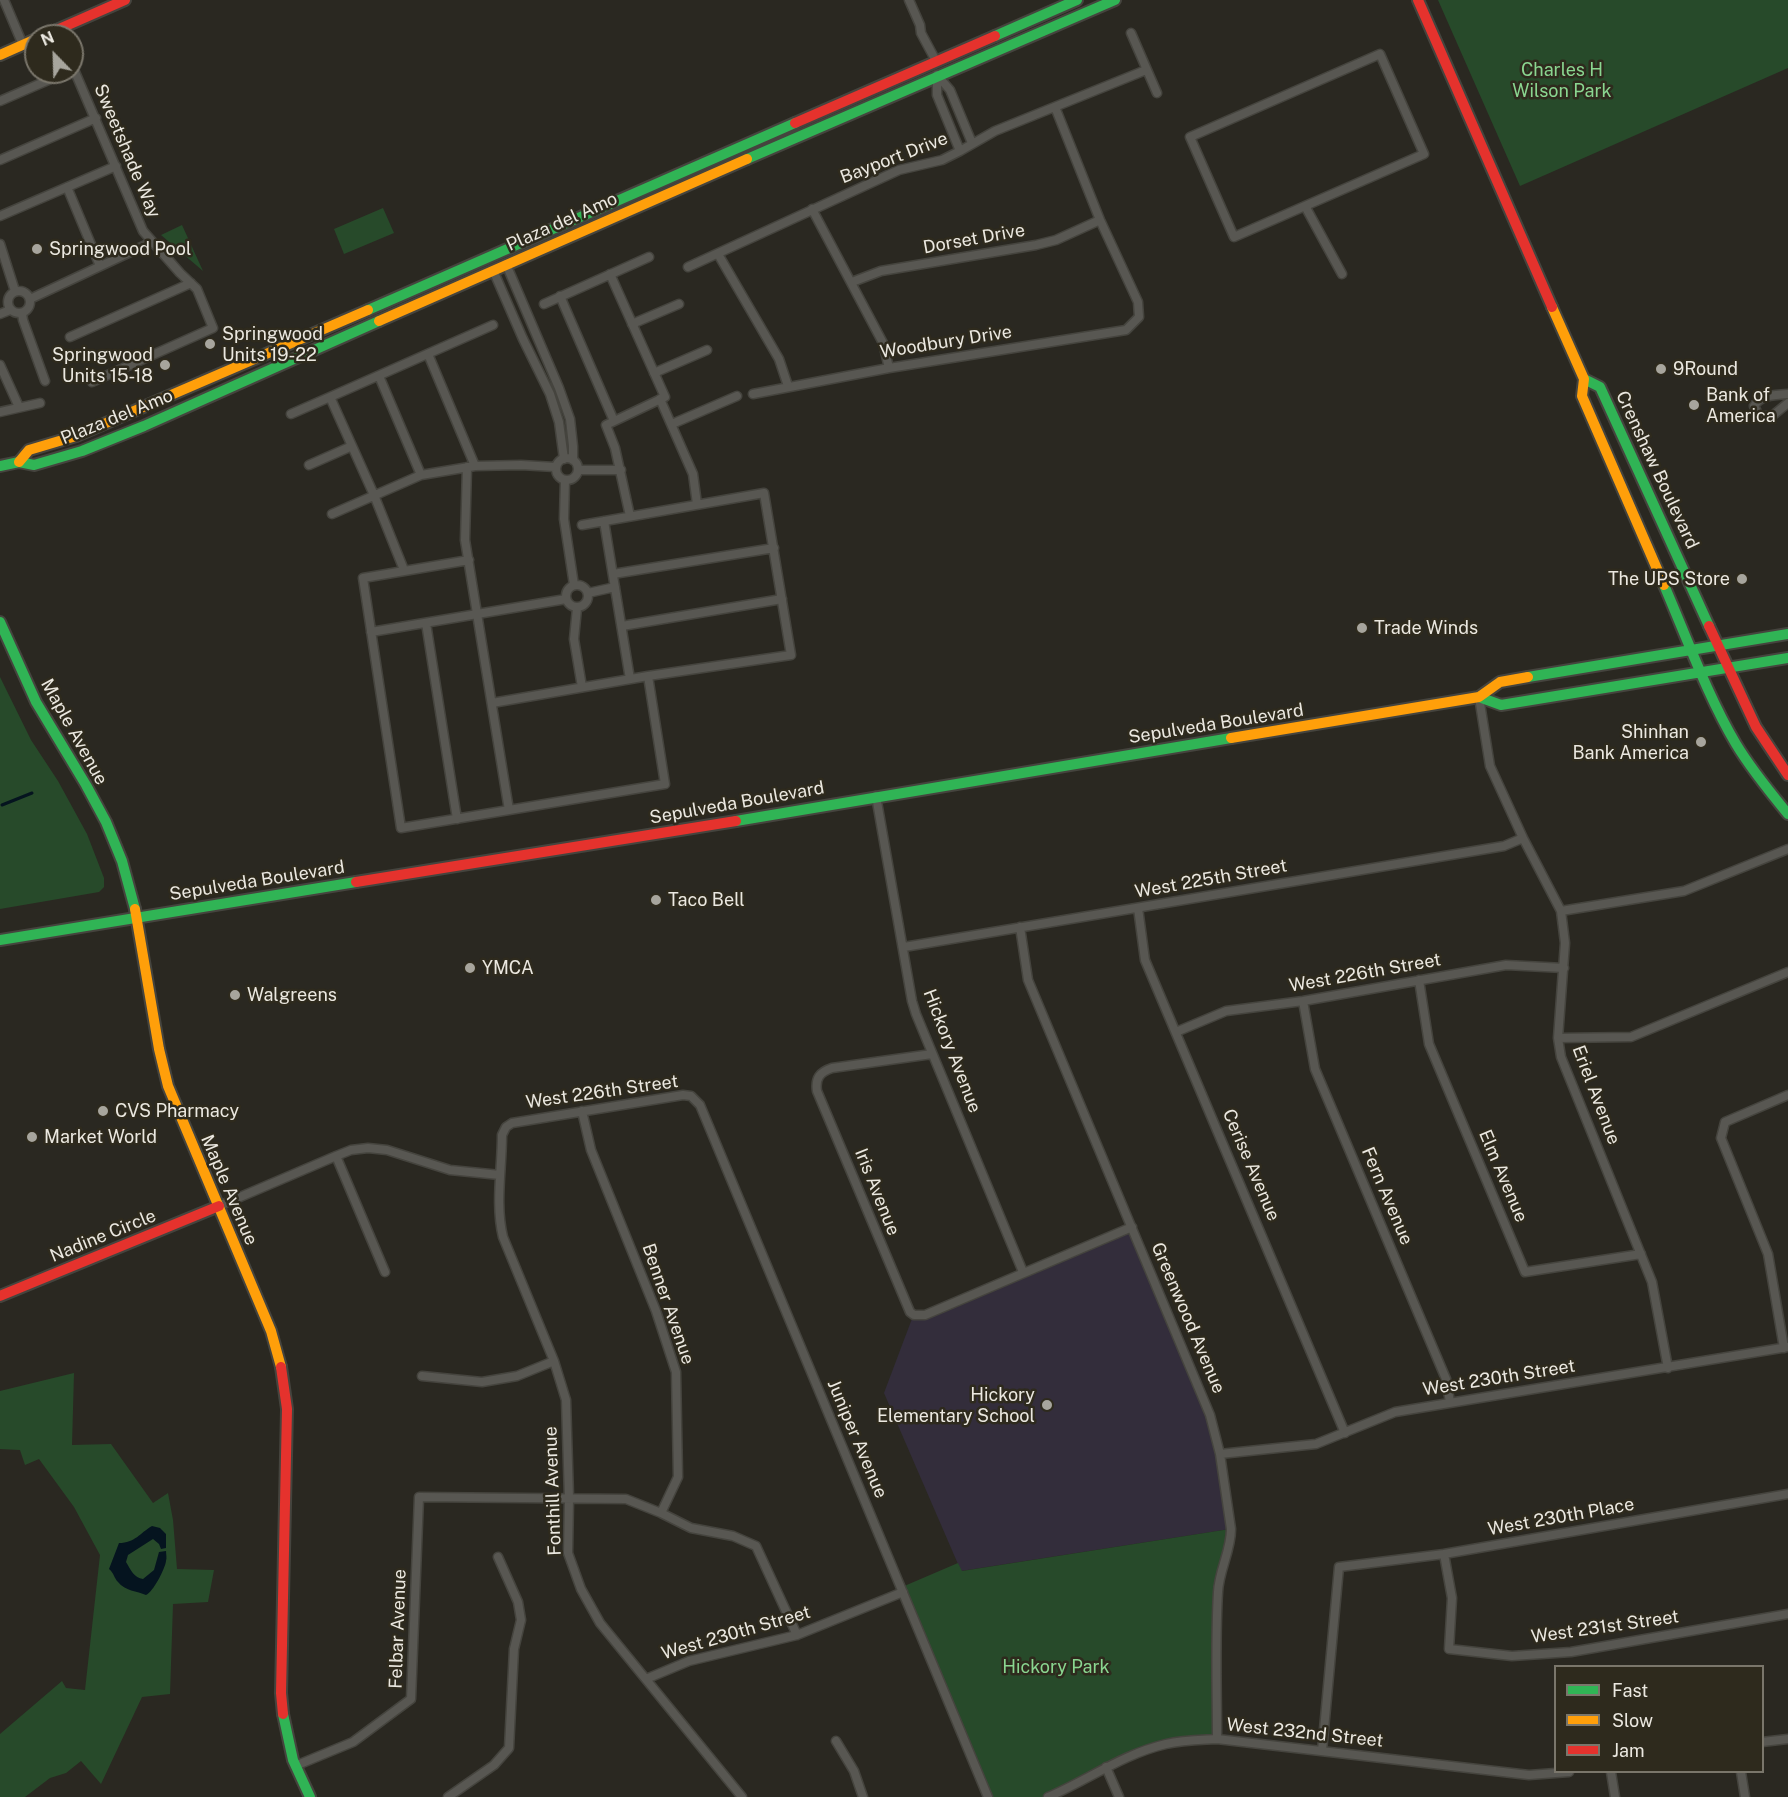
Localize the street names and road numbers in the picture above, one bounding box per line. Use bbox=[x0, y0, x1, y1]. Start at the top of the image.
street label: Sweetshade Way bbox=[89, 81, 165, 221]
street label: Bayport Drive bbox=[837, 128, 951, 188]
street label: Plaza del Amo bbox=[503, 188, 621, 256]
street label: Dorset Drive bbox=[921, 219, 1027, 259]
street label: Woodbury Drive bbox=[879, 321, 1013, 363]
street label: Plaza del Amo bbox=[58, 385, 176, 449]
street label: Crenshaw Boulevard bbox=[1611, 388, 1703, 552]
street label: Maple Avenue bbox=[36, 675, 112, 789]
street label: Sepulveda Boulevard bbox=[1127, 699, 1305, 749]
street label: Sepulveda Boulevard bbox=[648, 777, 826, 829]
street label: West 225th Street bbox=[1133, 855, 1289, 903]
street label: Sepulveda Boulevard bbox=[168, 856, 346, 906]
street label: West 226th Street bbox=[1287, 949, 1443, 997]
street label: Hickory Avenue bbox=[918, 986, 986, 1116]
street label: Eriel Avenue bbox=[1567, 1042, 1625, 1148]
street label: West 226th Street bbox=[524, 1071, 680, 1113]
street label: Cerise Avenue bbox=[1218, 1106, 1284, 1224]
street label: Elm Avenue bbox=[1474, 1127, 1532, 1225]
street label: Maple Avenue bbox=[196, 1131, 262, 1249]
street label: Fern Avenue bbox=[1357, 1144, 1417, 1248]
street label: Iris Avenue bbox=[850, 1145, 904, 1239]
street label: Nadine Circle bbox=[47, 1205, 159, 1267]
street label: Greenwood Avenue bbox=[1146, 1239, 1230, 1397]
street label: Benner Avenue bbox=[637, 1241, 699, 1367]
street label: West 230th Street bbox=[1421, 1355, 1577, 1401]
street label: Juniper Avenue bbox=[822, 1376, 892, 1502]
street label: Fonthill Avenue bbox=[540, 1426, 566, 1556]
street label: West 230th Place bbox=[1486, 1493, 1636, 1541]
street label: Felbar Avenue bbox=[385, 1569, 411, 1689]
street label: West 230th Street bbox=[659, 1601, 813, 1665]
street label: West 231st Street bbox=[1530, 1606, 1680, 1648]
street label: West 232nd Street bbox=[1225, 1714, 1385, 1752]

